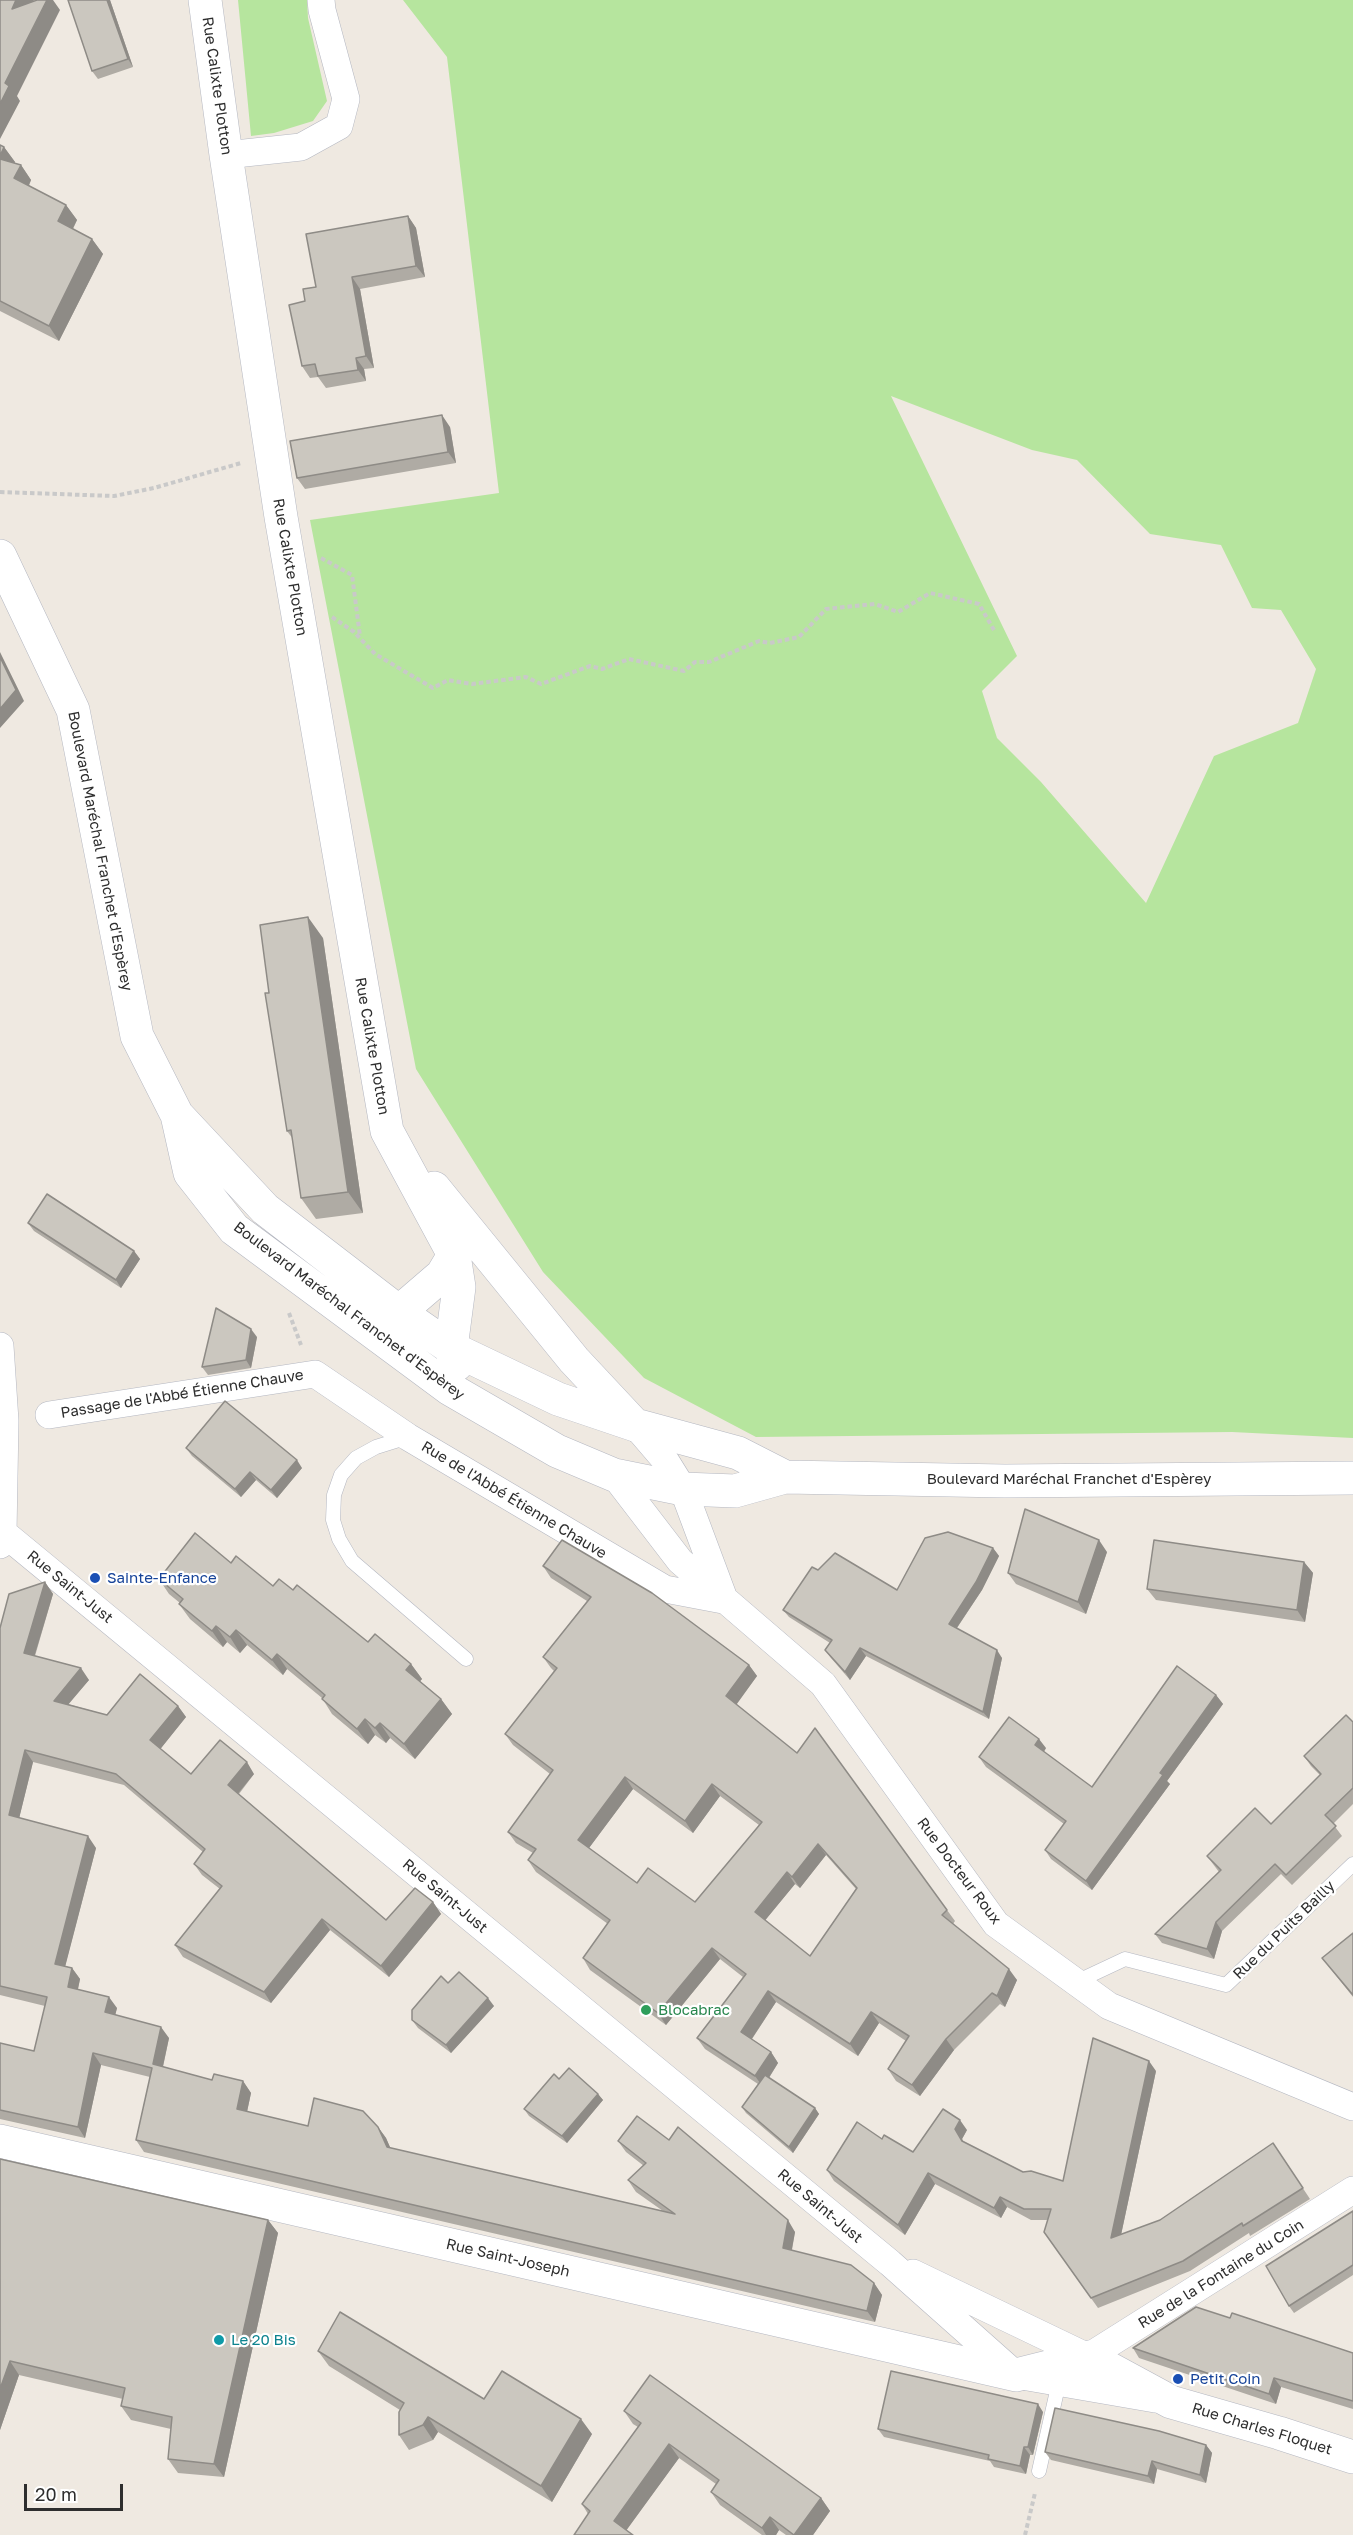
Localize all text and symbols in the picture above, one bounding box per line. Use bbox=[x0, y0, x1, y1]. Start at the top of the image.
street label: Rue Calixte Plotton bbox=[198, 16, 236, 156]
street label: Rue Calixte Plotton bbox=[269, 497, 311, 637]
street label: Boulevard Maréchal Franchet d'Espèrey bbox=[64, 710, 136, 992]
street label: Rue Calixte Plotton bbox=[351, 976, 393, 1116]
street label: Boulevard Maréchal Franchet d'Espèrey bbox=[230, 1218, 468, 1404]
street label: Passage de l'Abbé Étienne Chauve bbox=[59, 1366, 305, 1422]
street label: Rue de l'Abbé Étienne Chauve bbox=[418, 1437, 610, 1563]
street label: Boulevard Maréchal Franchet d'Espèrey bbox=[927, 1470, 1211, 1488]
street label: Rue Saint-Just bbox=[23, 1547, 117, 1627]
place label: Sainte-Enfance bbox=[107, 1569, 217, 1587]
marker: Sainte-Enfance bbox=[88, 1571, 102, 1585]
street label: Rue Docteur Roux bbox=[913, 1814, 1005, 1928]
street label: Rue Saint-Just bbox=[399, 1855, 491, 1937]
street label: Rue du Puits Bailly bbox=[1229, 1877, 1339, 1983]
place label: Blocabrac bbox=[658, 2001, 730, 2019]
marker: Blocabrac bbox=[639, 2003, 653, 2017]
street label: Rue Saint-Just bbox=[774, 2165, 866, 2247]
street label: Rue de la Fontaine du Coin bbox=[1135, 2216, 1307, 2332]
street label: Rue Saint-Joseph bbox=[444, 2235, 572, 2281]
place label: Le 20 Bis bbox=[231, 2331, 296, 2349]
marker: Le 20 Bis bbox=[212, 2333, 226, 2347]
place label: Petit Coin bbox=[1190, 2370, 1261, 2388]
marker: Petit Coin bbox=[1171, 2372, 1185, 2386]
street label: Rue Charles Floquet bbox=[1190, 2399, 1334, 2459]
scale bar bbox=[27, 2472, 126, 2510]
text: 20 m bbox=[35, 2483, 77, 2505]

